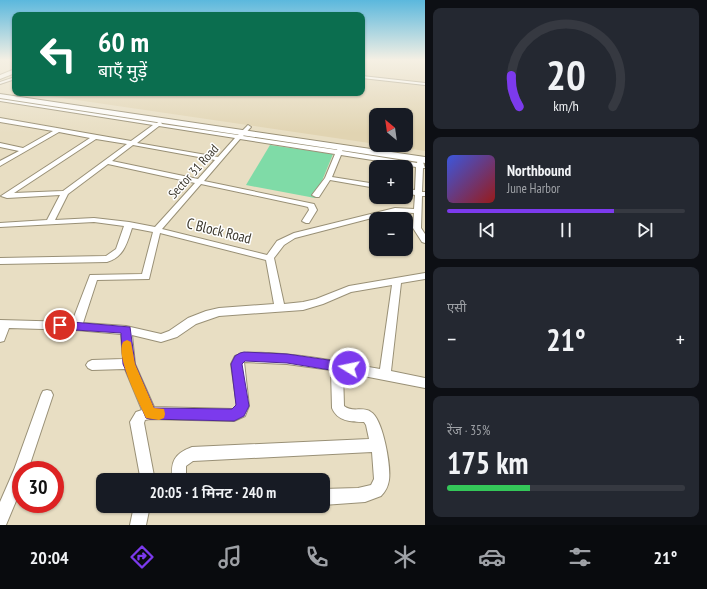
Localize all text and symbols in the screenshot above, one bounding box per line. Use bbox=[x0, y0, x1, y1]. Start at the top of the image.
text: 60 m bbox=[98, 23, 149, 60]
icon: left bbox=[32, 28, 84, 80]
text: 20 bbox=[546, 47, 586, 100]
text: बाएँ मुड़ें bbox=[98, 59, 147, 82]
text: km/h bbox=[553, 95, 579, 114]
north arrow bbox=[369, 108, 413, 152]
map controls bbox=[369, 108, 413, 256]
street label: Sector 31 Road bbox=[164, 141, 222, 202]
button: + bbox=[369, 160, 413, 204]
text: Northbound bbox=[507, 161, 571, 180]
text: June Harbor bbox=[507, 180, 560, 197]
button: − bbox=[369, 212, 413, 256]
street label: C Block Road bbox=[185, 213, 254, 248]
icon: previous bbox=[476, 219, 498, 241]
icon: pause bbox=[555, 219, 577, 241]
icon: next bbox=[634, 219, 656, 241]
text: एसी bbox=[447, 299, 466, 316]
pin bbox=[43, 308, 77, 342]
icon: arrive bbox=[49, 314, 71, 336]
text: 21° bbox=[546, 320, 586, 359]
text: − bbox=[447, 325, 456, 353]
text: + bbox=[676, 325, 685, 353]
position arrow bbox=[328, 347, 370, 389]
text: रेंज · 35% bbox=[447, 422, 490, 439]
text: 175 km bbox=[447, 443, 528, 482]
speed limit sign: 30 bbox=[12, 461, 64, 513]
text: 20:05 · 1 मिनट · 240 m bbox=[150, 483, 276, 502]
icon: directions bbox=[128, 543, 156, 571]
icon: music bbox=[216, 543, 244, 571]
icon: phone bbox=[303, 543, 331, 571]
icon: climate bbox=[391, 543, 419, 571]
icon: car bbox=[478, 543, 506, 571]
icon: filters bbox=[566, 543, 594, 571]
text: 20:04 bbox=[30, 546, 69, 569]
text: 21° bbox=[653, 546, 677, 569]

